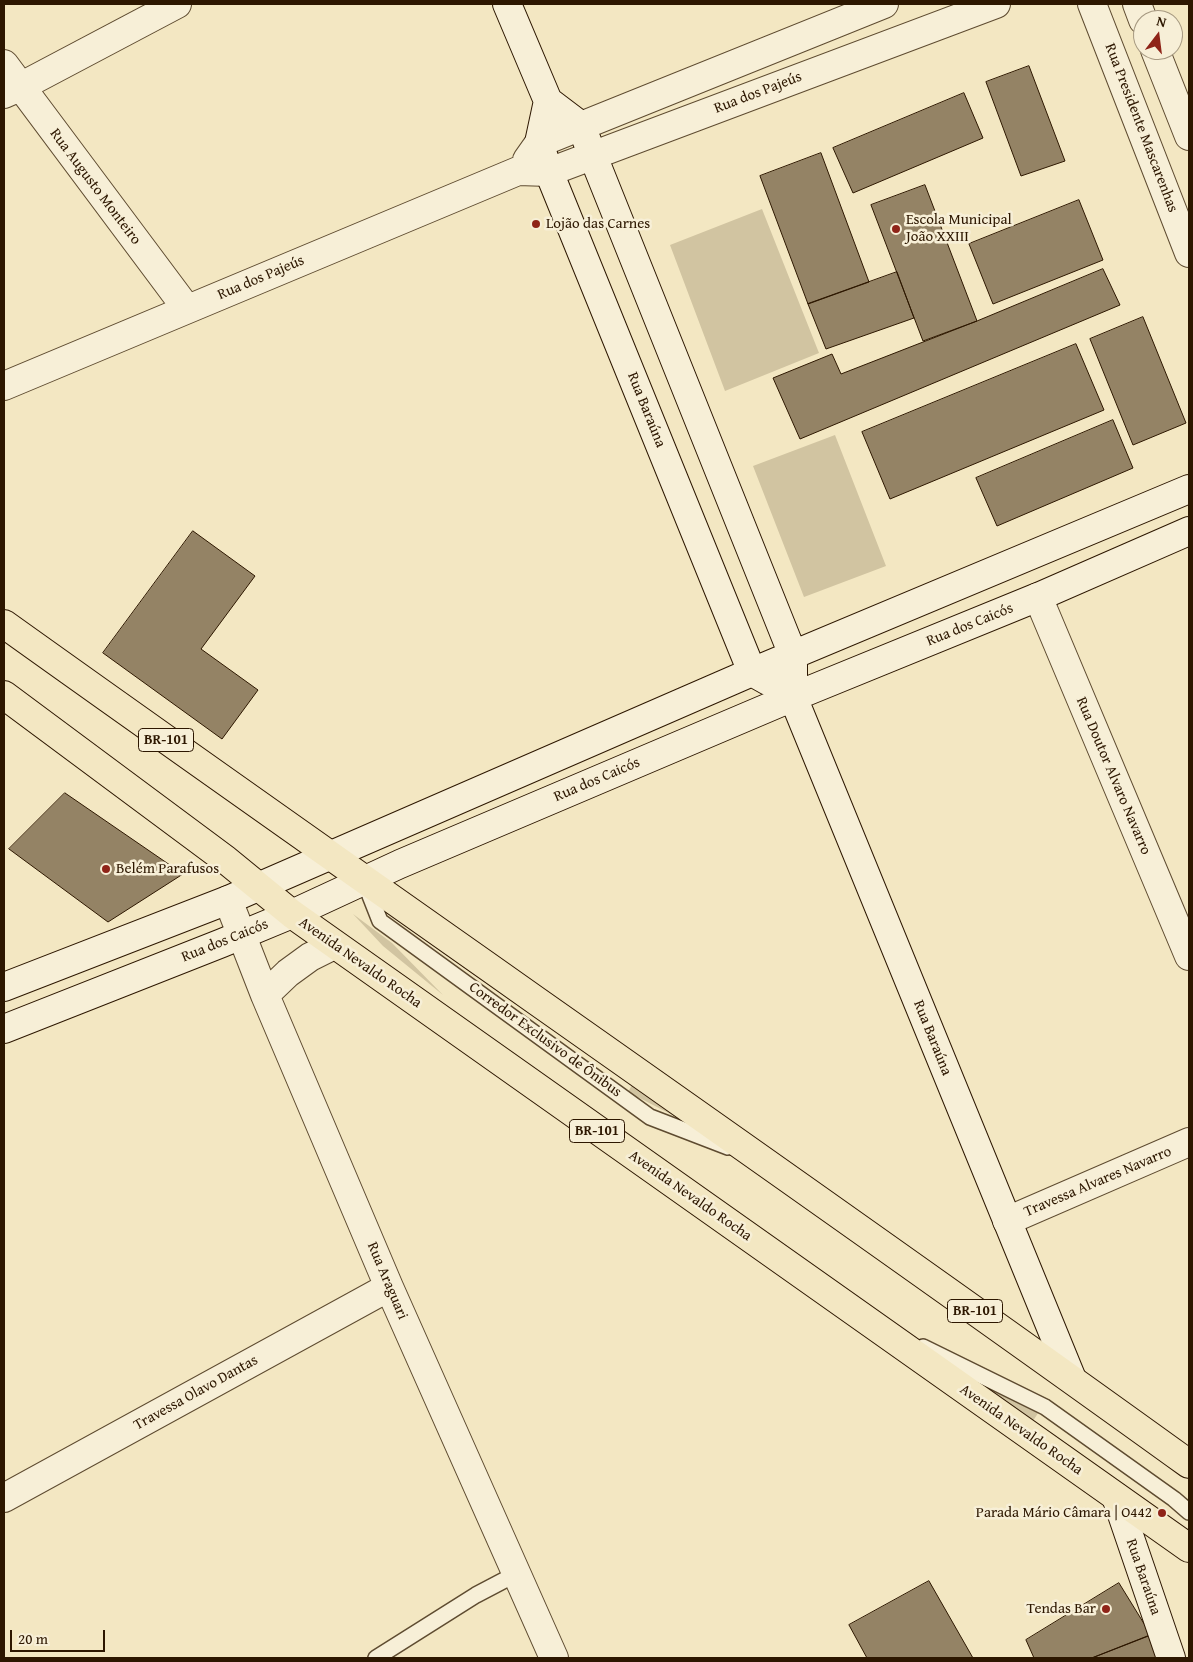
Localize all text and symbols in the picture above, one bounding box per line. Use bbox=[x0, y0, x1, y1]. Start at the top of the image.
north arrow bbox=[1133, 10, 1183, 60]
text: N bbox=[1155, 11, 1169, 32]
street label: Rua Presidente Mascarenhas bbox=[1100, 41, 1182, 215]
street label: Rua dos Pajeús bbox=[712, 68, 804, 118]
street label: Rua Augusto Monteiro bbox=[45, 125, 145, 249]
place label: Escola Municipal João XXIII bbox=[906, 211, 1012, 246]
place label: Lojão das Carnes bbox=[546, 215, 650, 233]
marker: Lojão das Carnes bbox=[530, 218, 542, 230]
marker: Escola Municipal João XXIII bbox=[890, 223, 902, 235]
street label: Rua dos Pajeús bbox=[215, 252, 307, 304]
street label: Rua Baraúna bbox=[623, 370, 669, 450]
street label: Rua dos Caicós bbox=[924, 599, 1016, 651]
street label: Rua Doutor Alvaro Navarro bbox=[1072, 694, 1154, 858]
road number: BR-101 bbox=[138, 728, 194, 752]
street label: Rua dos Caicós bbox=[551, 754, 643, 806]
place label: Belém Parafusos bbox=[116, 860, 219, 878]
marker: Belém Parafusos bbox=[100, 863, 112, 875]
street label: Avenida Nevaldo Rocha bbox=[295, 914, 425, 1012]
street label: Rua dos Caicós bbox=[179, 915, 271, 967]
street label: Corredor Exclusivo de Ônibus bbox=[465, 979, 625, 1101]
street label: Rua Baraúna bbox=[909, 998, 955, 1078]
road number: BR-101 bbox=[570, 1120, 624, 1142]
street label: Travessa Alvares Navarro bbox=[1022, 1143, 1174, 1221]
street label: Avenida Nevaldo Rocha bbox=[625, 1147, 755, 1245]
street label: Rua Araguari bbox=[363, 1240, 411, 1322]
road number: BR-101 bbox=[948, 1300, 1002, 1322]
street label: Travessa Olavo Dantas bbox=[131, 1351, 261, 1435]
street label: Avenida Nevaldo Rocha bbox=[956, 1381, 1086, 1479]
place label: Parada Mário Câmara | O442 bbox=[976, 1504, 1152, 1522]
marker: Parada Mário Câmara | O442 bbox=[1156, 1507, 1168, 1519]
street label: Rua Baraúna bbox=[1122, 1536, 1164, 1618]
place label: Tendas Bar bbox=[1027, 1600, 1096, 1618]
marker: Tendas Bar bbox=[1100, 1603, 1112, 1615]
scale bar bbox=[12, 1620, 108, 1652]
text: 20 m bbox=[18, 1628, 48, 1649]

